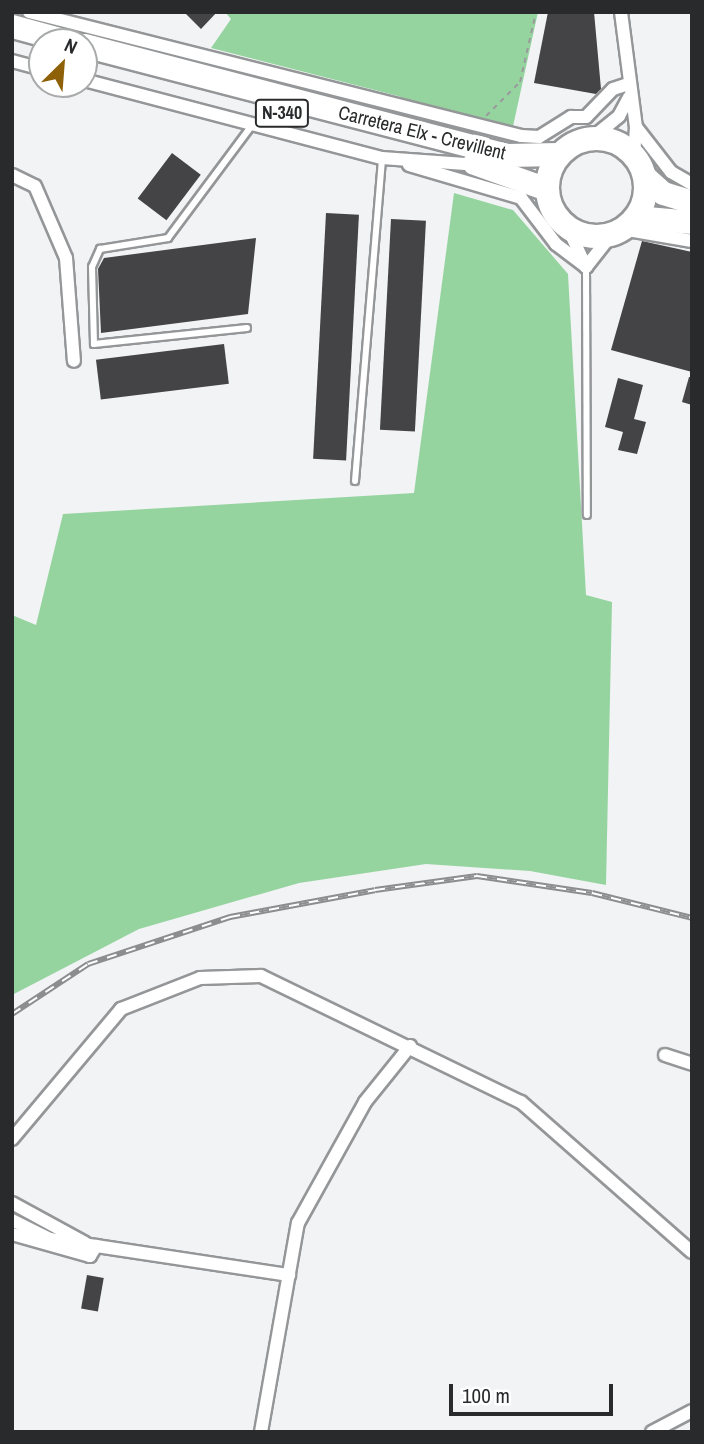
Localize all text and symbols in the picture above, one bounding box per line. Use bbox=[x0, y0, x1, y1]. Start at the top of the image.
north arrow bbox=[28, 28, 98, 98]
text: N bbox=[60, 32, 82, 60]
road number: N-340 bbox=[254, 98, 310, 128]
street label: Carretera Elx - Crevillent bbox=[336, 101, 508, 165]
scale bar bbox=[452, 1370, 616, 1414]
text: 100 m bbox=[462, 1381, 510, 1410]

